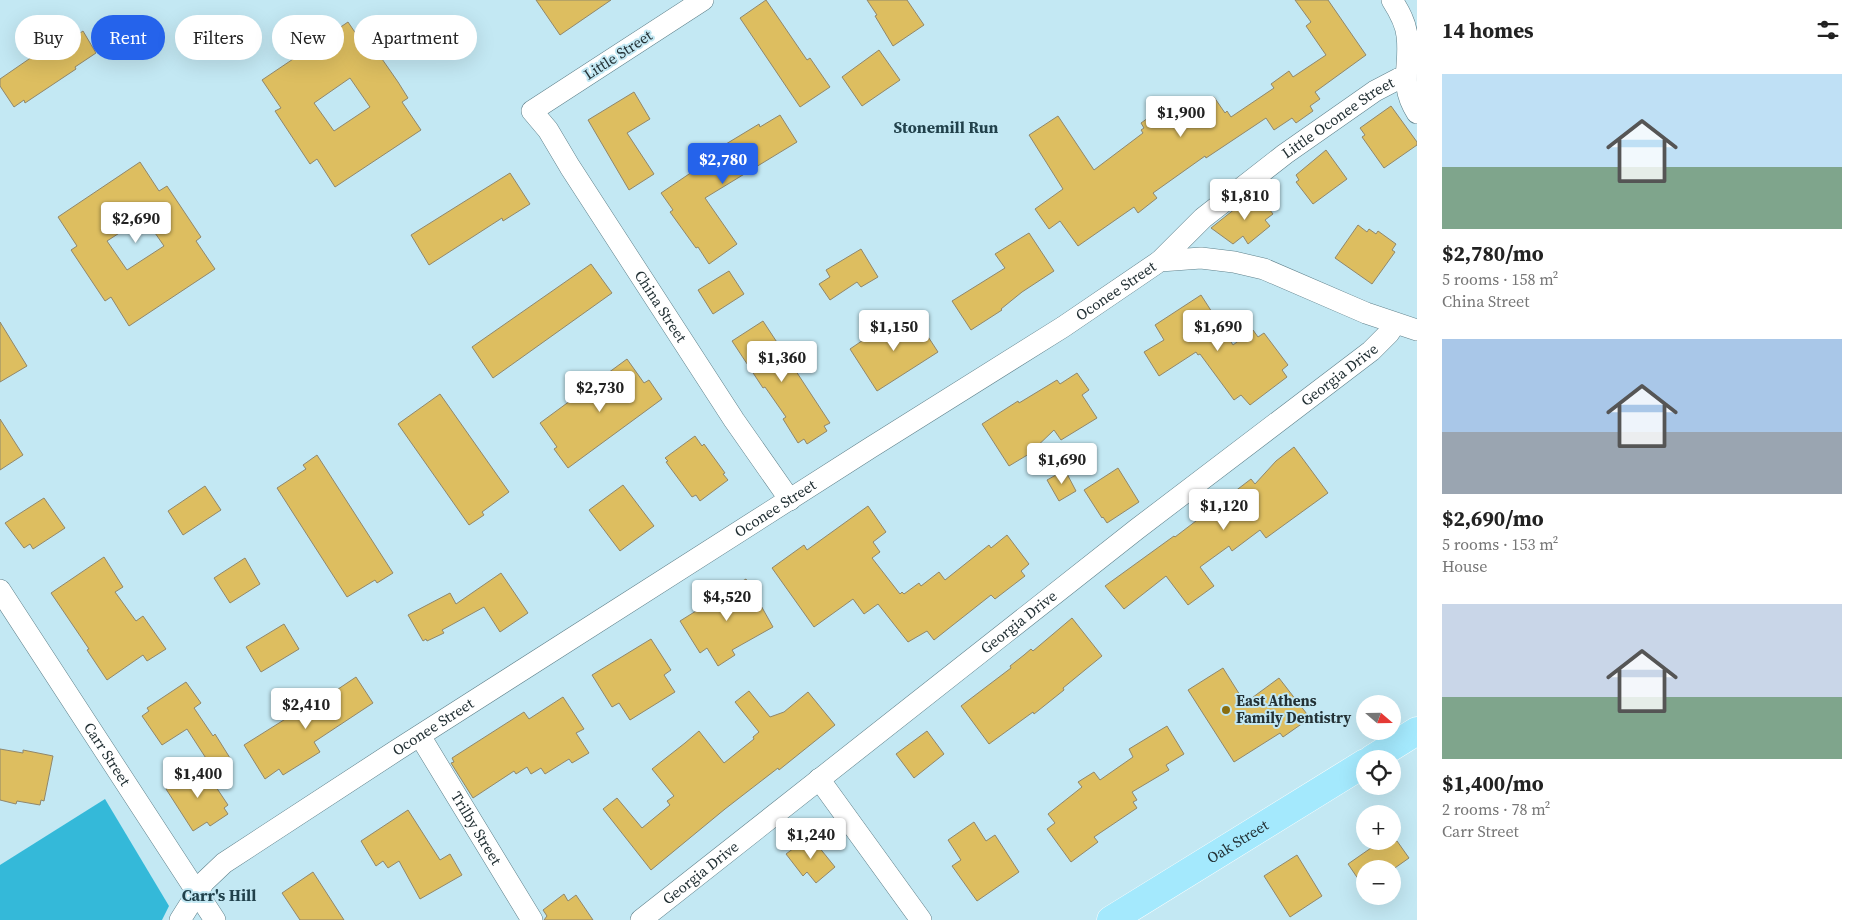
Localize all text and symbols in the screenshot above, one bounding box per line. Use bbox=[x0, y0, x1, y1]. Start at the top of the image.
chip: Buy bbox=[15, 15, 81, 60]
chip: Rent bbox=[91, 15, 165, 60]
chip: Filters bbox=[175, 15, 262, 60]
chip: New bbox=[272, 15, 344, 60]
chip: Apartment bbox=[354, 15, 477, 60]
text: 14 homes bbox=[1442, 16, 1534, 45]
icon: filters bbox=[1814, 16, 1842, 44]
street label: Little Street bbox=[579, 25, 656, 85]
street label: Little Oconee Street bbox=[1277, 72, 1398, 163]
pin: $1,900 bbox=[1140, 96, 1222, 138]
text: $1,900 bbox=[1157, 101, 1205, 123]
icon: home bbox=[1597, 106, 1687, 196]
district label: Stonemill Run bbox=[894, 116, 999, 138]
pin: $2,780 bbox=[682, 142, 764, 185]
text: $2,780 bbox=[699, 148, 747, 170]
pin: $1,810 bbox=[1204, 178, 1286, 221]
text: $1,810 bbox=[1221, 184, 1269, 206]
pin: $2,690 bbox=[95, 202, 177, 244]
text: $2,690 bbox=[112, 207, 160, 229]
text: $2,780/mo bbox=[1442, 239, 1544, 268]
street label: Oconee Street bbox=[1071, 256, 1160, 325]
street label: China Street bbox=[630, 266, 692, 346]
text: 5 rooms · 158 m² bbox=[1442, 268, 1558, 290]
text: China Street bbox=[1442, 290, 1529, 312]
pin: $1,150 bbox=[853, 310, 935, 352]
pin: $1,690 bbox=[1177, 310, 1259, 352]
text: $1,150 bbox=[870, 315, 918, 337]
text: $1,690 bbox=[1194, 315, 1242, 337]
street label: Georgia Drive bbox=[1296, 338, 1383, 411]
pin: $1,360 bbox=[741, 340, 823, 383]
text: $1,360 bbox=[758, 346, 806, 368]
pin: $2,730 bbox=[559, 370, 641, 413]
icon: home bbox=[1597, 371, 1687, 461]
text: $2,730 bbox=[576, 376, 624, 398]
pin: $1,690 bbox=[1021, 442, 1103, 485]
text: $1,690 bbox=[1038, 448, 1086, 470]
street label: Oconee Street bbox=[730, 474, 820, 542]
pin: $1,120 bbox=[1183, 488, 1265, 531]
text: $1,120 bbox=[1200, 494, 1248, 516]
text: $2,690/mo bbox=[1442, 504, 1544, 533]
text: 5 rooms · 153 m² bbox=[1442, 533, 1558, 555]
text: House bbox=[1442, 555, 1487, 577]
pin: $4,520 bbox=[686, 580, 768, 622]
text: $4,520 bbox=[703, 585, 751, 607]
street label: Georgia Drive bbox=[976, 585, 1061, 659]
icon: home bbox=[1597, 636, 1687, 726]
pin: $2,410 bbox=[265, 688, 347, 730]
place label: East Athens Family Dentistry bbox=[1236, 690, 1351, 728]
text: $2,410 bbox=[282, 693, 330, 715]
street label: Oconee Street bbox=[388, 693, 478, 760]
north arrow bbox=[1356, 695, 1401, 740]
map controls bbox=[1356, 695, 1401, 905]
marker: East Athens Family Dentistry bbox=[1220, 704, 1232, 716]
street label: Carr Street bbox=[79, 718, 136, 790]
button: locate bbox=[1356, 750, 1401, 795]
pin: $1,400 bbox=[157, 756, 239, 799]
text: $1,400 bbox=[174, 762, 222, 784]
text: $1,400/mo bbox=[1442, 769, 1544, 798]
street label: Trilby Street bbox=[446, 787, 507, 869]
text: 2 rooms · 78 m² bbox=[1442, 798, 1550, 820]
button: + bbox=[1356, 805, 1401, 850]
street label: Oak Street bbox=[1203, 814, 1272, 868]
pin: $1,240 bbox=[770, 818, 852, 860]
text: Carr Street bbox=[1442, 820, 1519, 842]
text: $1,240 bbox=[787, 823, 835, 845]
street label: Georgia Drive bbox=[658, 836, 743, 909]
button: − bbox=[1356, 860, 1401, 905]
district label: Carr's Hill bbox=[182, 884, 256, 906]

